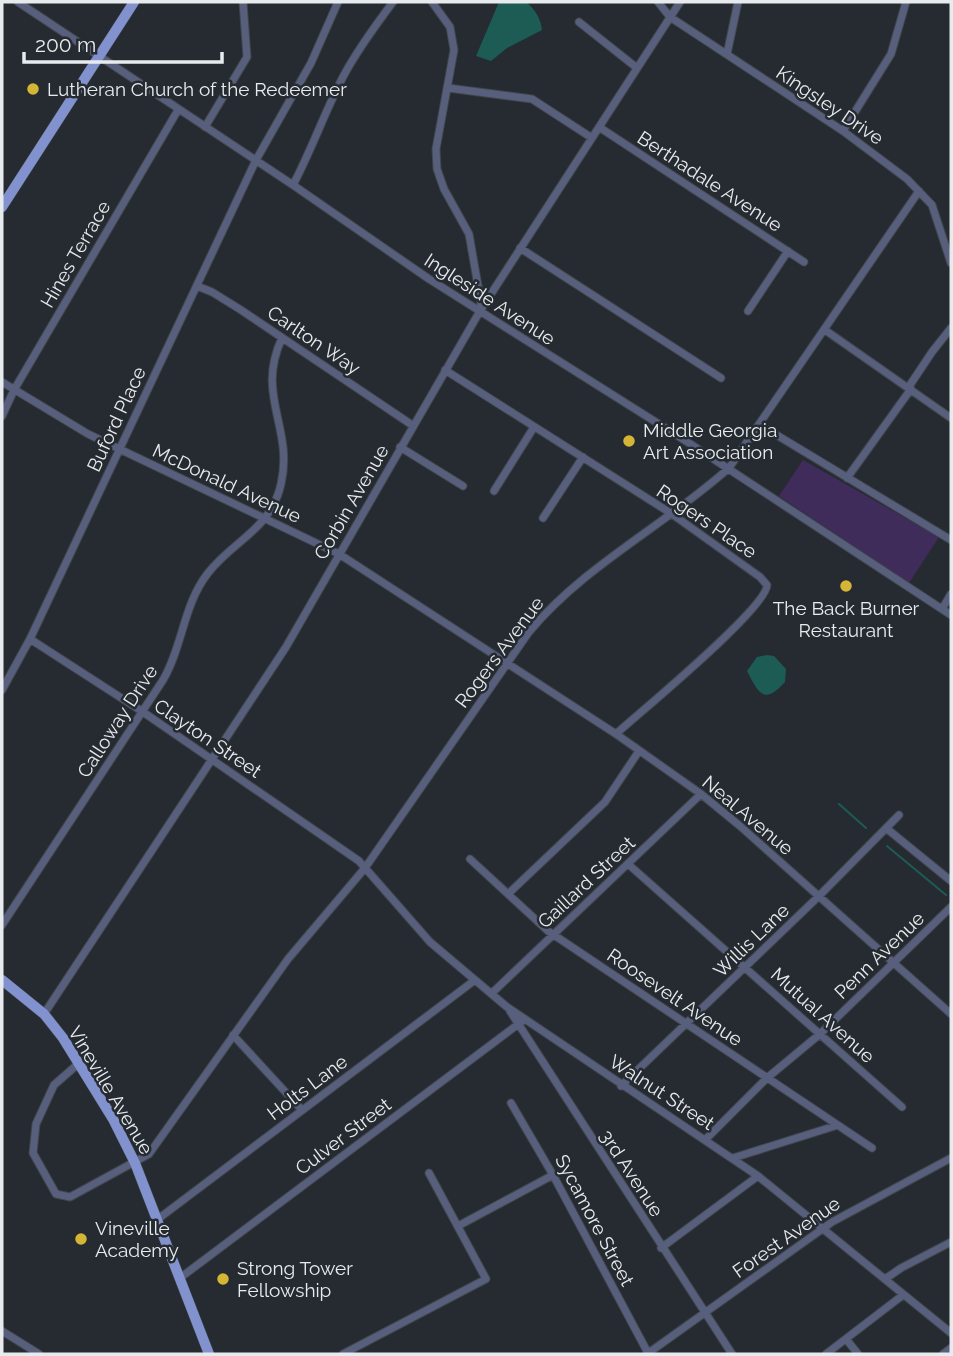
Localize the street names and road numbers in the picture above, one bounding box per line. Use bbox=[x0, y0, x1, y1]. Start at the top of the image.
street label: Kingsley Drive bbox=[772, 61, 888, 149]
street label: Berthadale Avenue bbox=[634, 126, 786, 236]
street label: Hines Terrace bbox=[36, 197, 114, 311]
street label: Ingleside Avenue bbox=[421, 249, 559, 349]
street label: Carlton Way bbox=[263, 301, 365, 379]
street label: Buford Place bbox=[82, 363, 150, 475]
street label: McDonald Avenue bbox=[149, 439, 305, 527]
street label: Corbin Avenue bbox=[309, 441, 393, 563]
street label: Rogers Place bbox=[653, 479, 761, 563]
street label: Rogers Avenue bbox=[450, 592, 548, 712]
street label: Calloway Drive bbox=[72, 661, 162, 781]
street label: Clayton Street bbox=[150, 694, 266, 782]
street label: Neal Avenue bbox=[698, 771, 798, 859]
street label: Gaillard Street bbox=[533, 831, 640, 933]
street label: Willis Lane bbox=[709, 899, 793, 981]
street label: Penn Avenue bbox=[830, 907, 928, 1003]
street label: Roosevelt Avenue bbox=[603, 944, 747, 1050]
street label: Mutual Avenue bbox=[767, 963, 879, 1067]
street label: Vineville Avenue bbox=[64, 1022, 158, 1158]
street label: Holts Lane bbox=[263, 1050, 351, 1124]
street label: Walnut Street bbox=[605, 1050, 719, 1134]
street label: Culver Street bbox=[291, 1093, 396, 1179]
street label: 3rd Avenue bbox=[596, 1125, 668, 1221]
street label: Sycamore Street bbox=[551, 1150, 639, 1290]
street label: Forest Avenue bbox=[728, 1192, 844, 1282]

